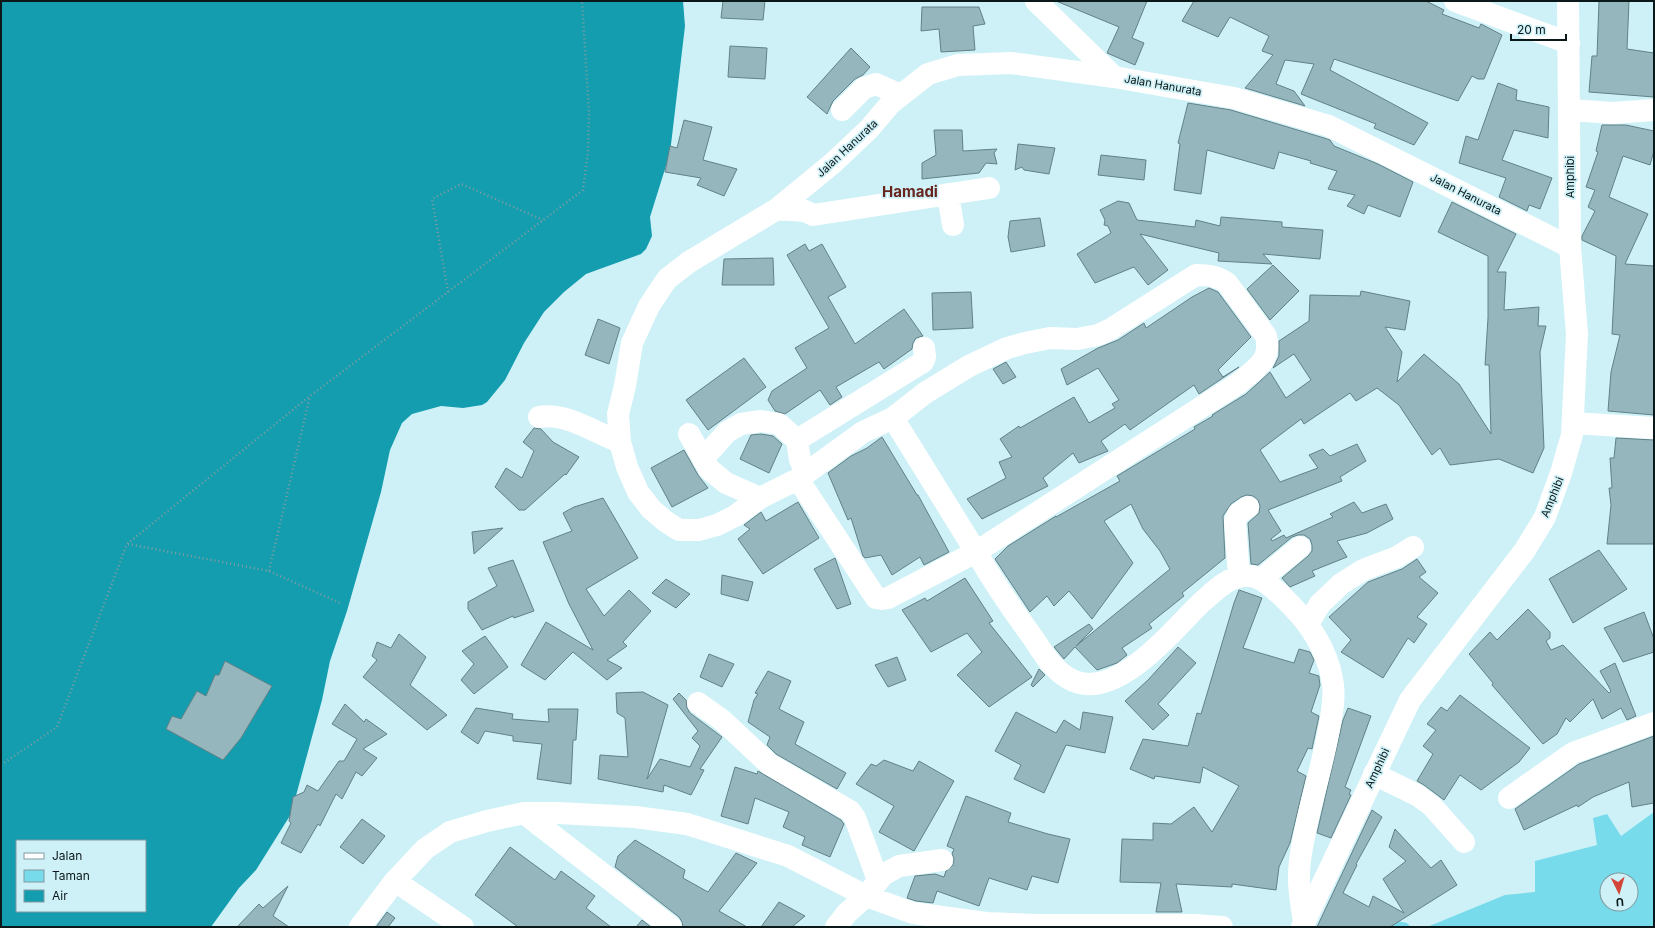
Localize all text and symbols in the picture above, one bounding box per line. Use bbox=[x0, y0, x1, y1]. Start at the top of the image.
scale bar bbox=[1511, 16, 1566, 42]
text: 20 m bbox=[1517, 22, 1546, 37]
street label: Jalan Hanurata bbox=[1123, 71, 1203, 99]
street label: Jalan Hanurata bbox=[814, 116, 880, 180]
street label: Amphibi bbox=[1563, 156, 1577, 198]
street label: Jalan Hanurata bbox=[1428, 170, 1504, 218]
district label: Hamadi bbox=[882, 182, 938, 201]
street label: Amphibi bbox=[1538, 475, 1566, 519]
street label: Amphibi bbox=[1362, 746, 1392, 790]
legend bbox=[16, 840, 146, 912]
text: Jalan bbox=[52, 848, 82, 863]
text: Taman bbox=[52, 868, 90, 883]
north arrow bbox=[1599, 872, 1639, 912]
text: Air bbox=[52, 888, 68, 903]
text: U bbox=[1615, 895, 1624, 909]

